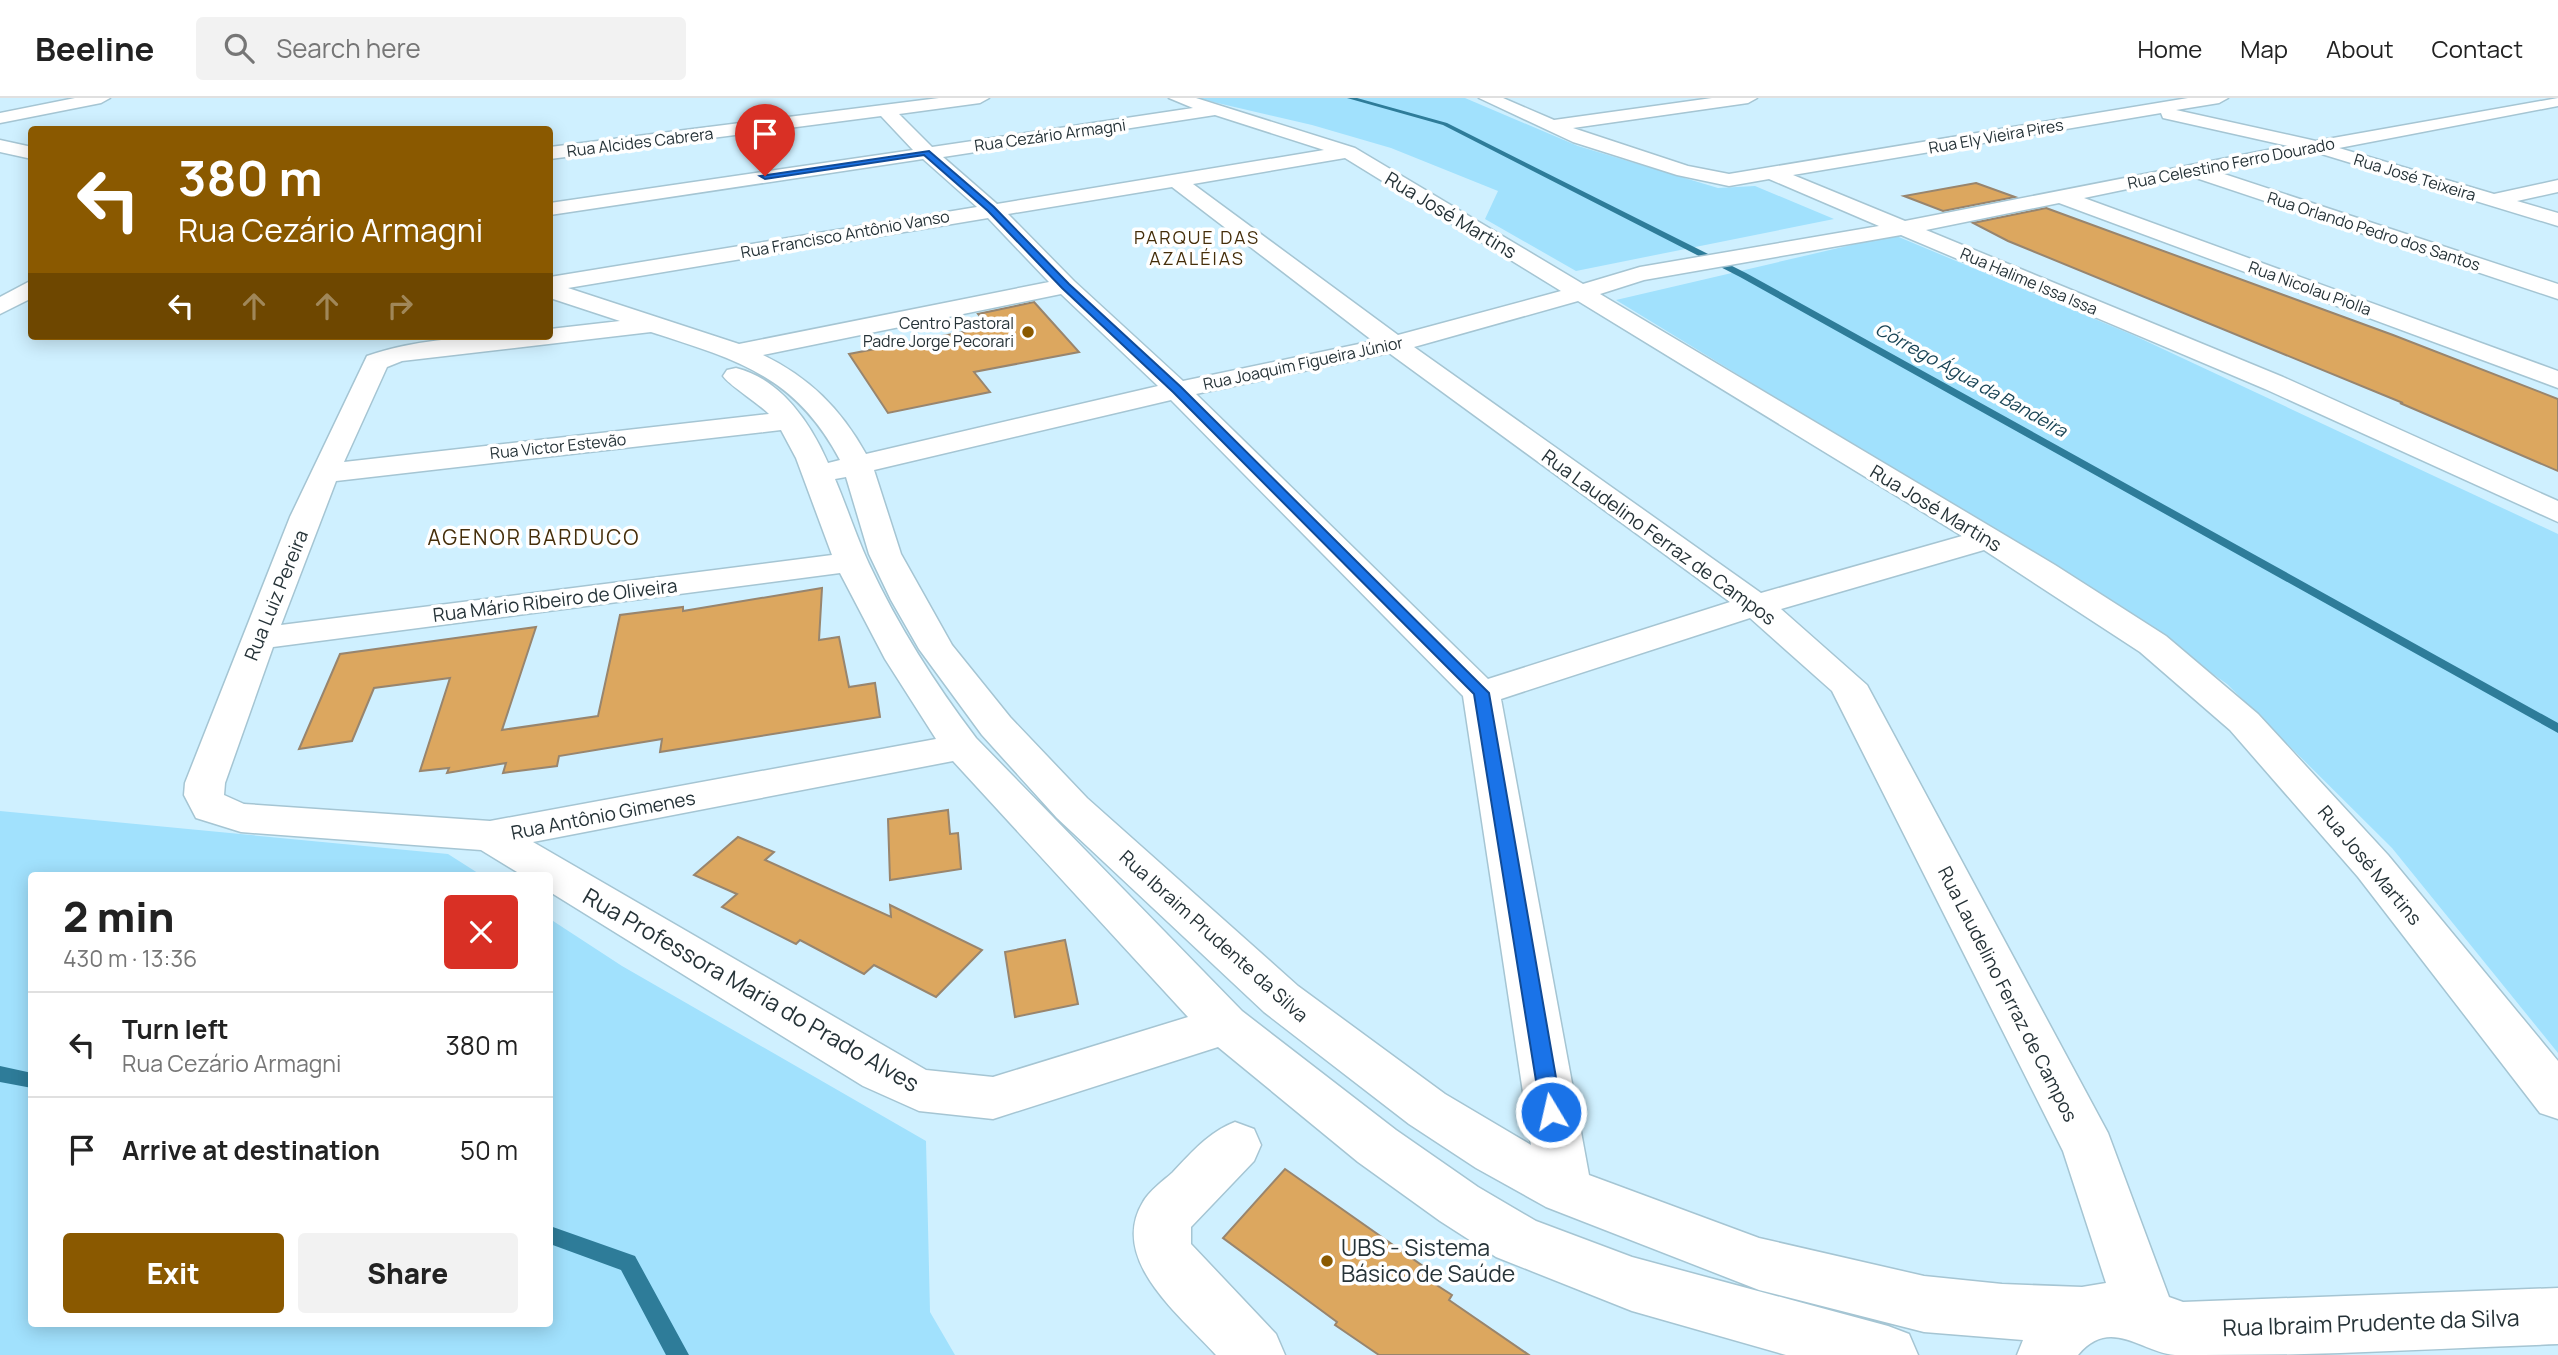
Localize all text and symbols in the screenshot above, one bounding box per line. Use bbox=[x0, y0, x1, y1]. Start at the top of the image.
search box bbox=[196, 17, 686, 80]
text: Beeline bbox=[35, 26, 154, 71]
icon: search bbox=[220, 29, 258, 67]
text: Search here bbox=[276, 30, 421, 66]
text: Home bbox=[2137, 32, 2202, 65]
text: Map bbox=[2240, 32, 2288, 65]
text: About bbox=[2326, 32, 2394, 65]
text: Contact bbox=[2432, 32, 2523, 65]
pin bbox=[735, 104, 795, 176]
street label: Rua Cezário Armagni bbox=[973, 113, 1127, 157]
street label: Rua Ely Vieira Pires bbox=[1927, 113, 2065, 159]
icon: arrive bbox=[746, 115, 784, 153]
street label: Rua Alcides Cabrera bbox=[565, 122, 715, 162]
street label: Rua Celestino Ferro Dourado bbox=[2126, 132, 2336, 194]
text: 380 m bbox=[178, 144, 323, 211]
street label: Rua José Teixeira bbox=[2351, 148, 2479, 206]
icon: left bbox=[63, 154, 154, 245]
street label: Rua José Martins bbox=[1380, 165, 1522, 265]
street label: Rua Orlando Pedro dos Santos bbox=[2265, 186, 2483, 276]
street label: Rua Francisco Antônio Vanso bbox=[739, 205, 951, 263]
text: Rua Cezário Armagni bbox=[178, 208, 483, 252]
district label: PARQUE DAS AZALÉIAS bbox=[1134, 225, 1260, 270]
street label: Rua Halime Issa Issa bbox=[1957, 242, 2101, 320]
street label: Rua Nicolau Piolla bbox=[2246, 256, 2374, 320]
icon: left bbox=[162, 287, 200, 325]
icon: ahead bbox=[235, 287, 273, 325]
icon: ahead bbox=[308, 287, 346, 325]
icon: right bbox=[381, 287, 419, 325]
place label: Centro Pastoral Padre Jorge Pecorari bbox=[863, 312, 1014, 352]
water label: Córrego Água da Bandeira bbox=[1871, 316, 2072, 442]
marker: Centro Pastoral Padre Jorge Pecorari bbox=[1020, 324, 1036, 340]
street label: Rua Joaquim Figueira Júnior bbox=[1201, 331, 1405, 395]
street label: Rua Victor Estevão bbox=[489, 428, 627, 464]
street label: Rua Laudelino Ferraz de Campos bbox=[1537, 443, 1781, 631]
street label: Rua José Martins bbox=[1865, 458, 2007, 558]
district label: AGENOR BARDUCO bbox=[427, 523, 641, 551]
street label: Rua Luiz Pereira bbox=[238, 526, 314, 664]
street label: Rua Mário Ribeiro de Oliveira bbox=[431, 572, 679, 628]
street label: Rua Antônio Gimenes bbox=[509, 784, 697, 846]
street label: Rua José Martins bbox=[2312, 800, 2428, 930]
street label: Rua Ibraim Prudente da Silva bbox=[1114, 844, 1314, 1028]
street label: Rua Laudelino Ferraz de Campos bbox=[1932, 862, 2084, 1126]
street label: Rua Professora Maria do Prado Alves bbox=[578, 879, 925, 1099]
text: 2 min bbox=[63, 887, 174, 945]
button: close bbox=[444, 895, 518, 969]
text: 430 m · 13:36 bbox=[63, 942, 197, 974]
text: Turn left bbox=[122, 1011, 229, 1047]
icon: left bbox=[63, 1026, 101, 1064]
text: 380 m bbox=[445, 1027, 518, 1063]
text: Rua Cezário Armagni bbox=[122, 1047, 341, 1079]
position arrow bbox=[1514, 1075, 1588, 1149]
icon: arrive bbox=[63, 1131, 101, 1169]
text: Arrive at destination bbox=[122, 1132, 380, 1168]
text: 50 m bbox=[460, 1132, 518, 1168]
place label: UBS - Sistema Básico de Saúde bbox=[1341, 1231, 1515, 1289]
button: Exit bbox=[63, 1233, 284, 1313]
button: Share bbox=[298, 1233, 518, 1313]
marker: UBS - Sistema Básico de Saúde bbox=[1319, 1253, 1335, 1269]
street label: Rua Ibraim Prudente da Silva bbox=[2222, 1301, 2520, 1343]

